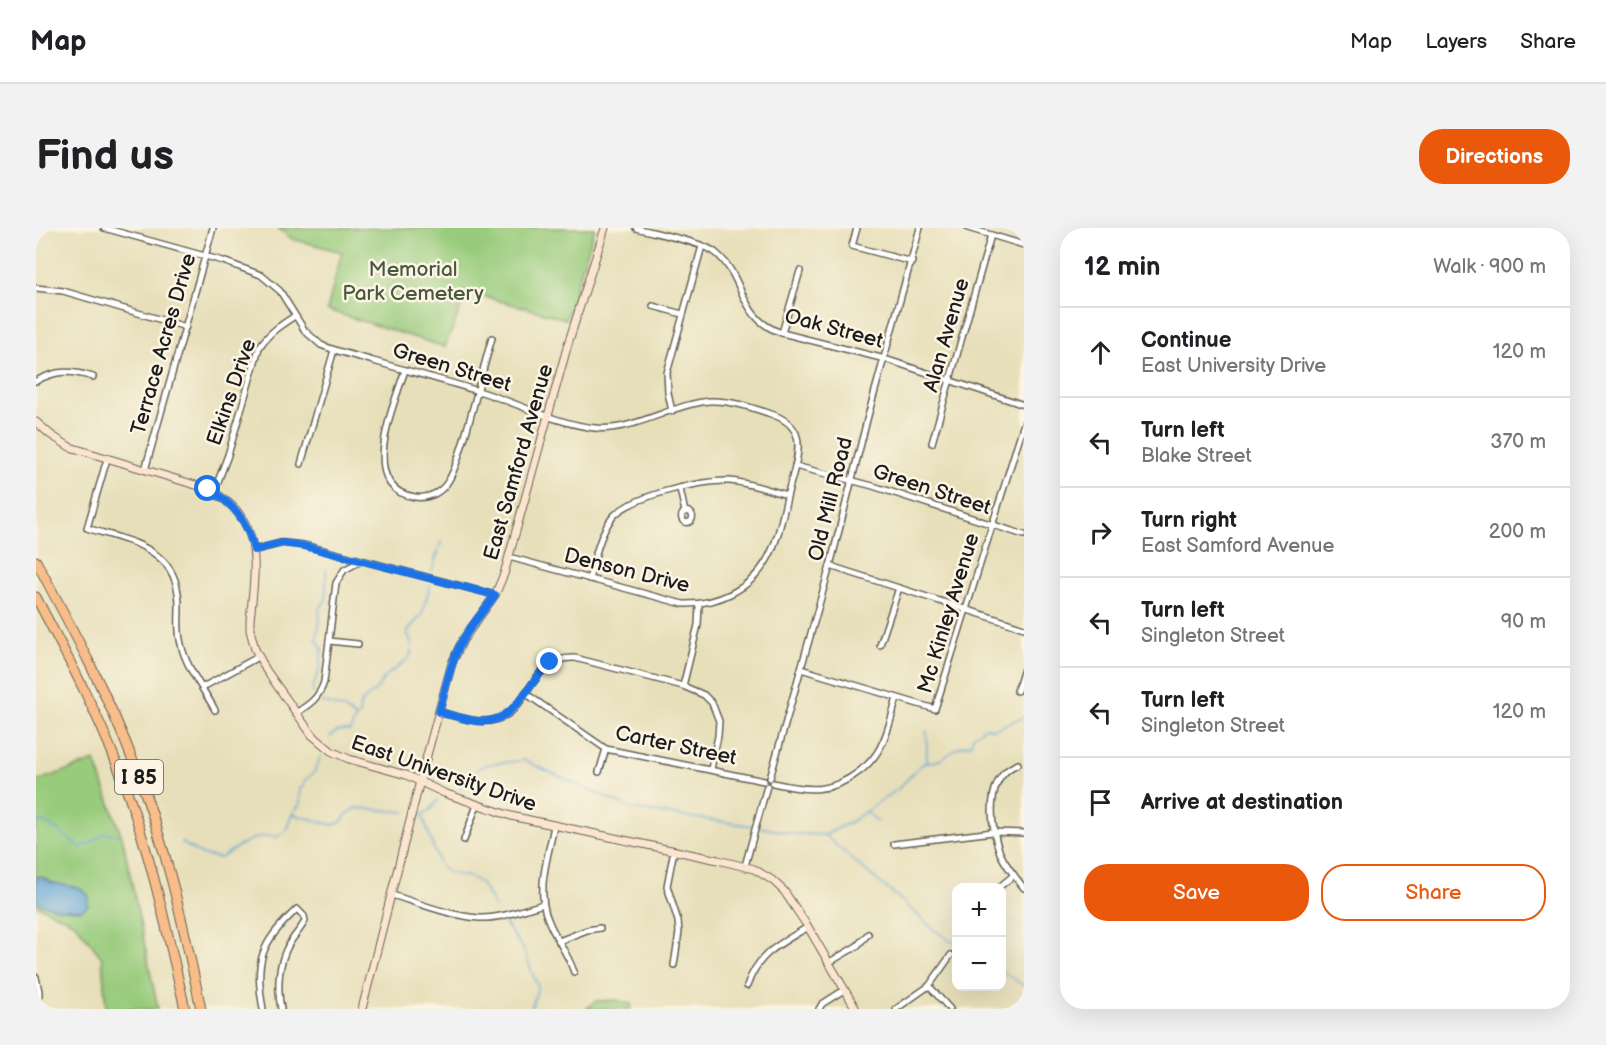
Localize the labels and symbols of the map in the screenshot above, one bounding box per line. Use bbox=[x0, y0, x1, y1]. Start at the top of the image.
street label: Terrace Acres Drive bbox=[126, 251, 201, 438]
park label: Memorial Park Cemetery bbox=[342, 257, 484, 306]
street label: Alan Avenue bbox=[918, 275, 975, 395]
street label: Oak Street bbox=[782, 303, 886, 354]
street label: Elkins Drive bbox=[202, 336, 261, 449]
street label: Green Street bbox=[390, 338, 515, 398]
street label: East Samford Avenue bbox=[478, 361, 558, 563]
street label: Old Mill Road bbox=[803, 434, 858, 564]
street label: Green Street bbox=[870, 459, 995, 520]
route start bbox=[194, 475, 220, 501]
street label: Mc Kinley Avenue bbox=[912, 530, 985, 696]
street label: Denson Drive bbox=[561, 543, 692, 598]
route end bbox=[536, 648, 562, 674]
street label: Carter Street bbox=[613, 720, 739, 771]
street label: East University Drive bbox=[348, 730, 540, 817]
road number: I 85 bbox=[115, 760, 163, 794]

